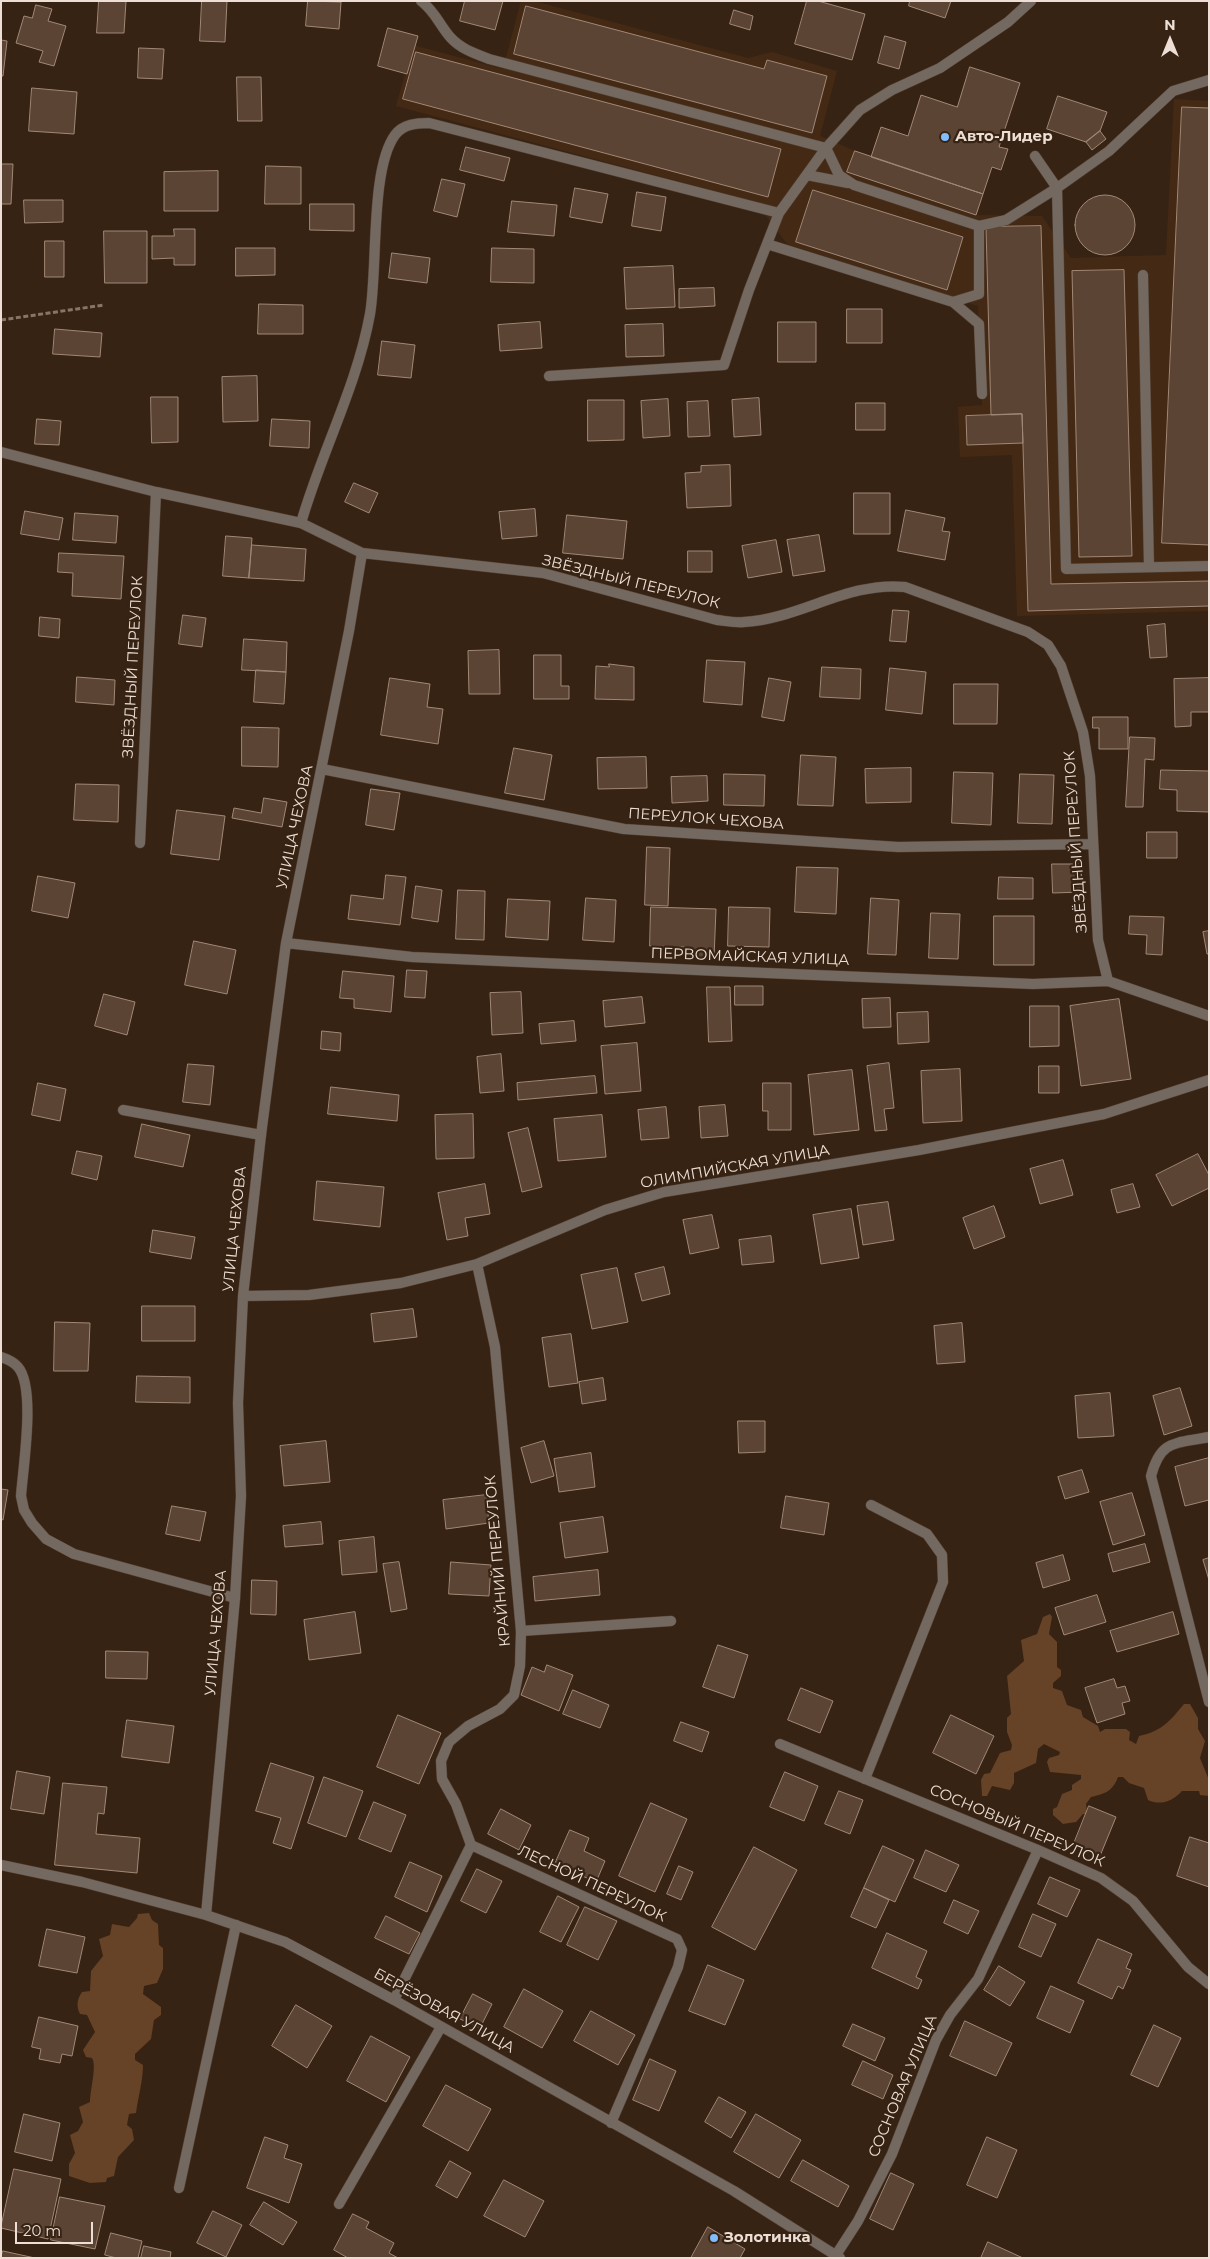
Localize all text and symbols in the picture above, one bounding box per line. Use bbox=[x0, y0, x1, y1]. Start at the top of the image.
north arrow bbox=[1145, 15, 1195, 65]
text: N bbox=[1164, 16, 1176, 34]
place label: Авто-Лидер bbox=[955, 128, 1053, 146]
marker: Авто-Лидер bbox=[939, 131, 951, 143]
street label: ЗВЁЗДНЫЙ ПЕРЕУЛОК bbox=[540, 551, 722, 613]
street label: ЗВЁЗДНЫЙ ПЕРЕУЛОК bbox=[119, 575, 147, 759]
street label: ЗВЁЗДНЫЙ ПЕРЕУЛОК bbox=[1061, 750, 1091, 934]
street label: УЛИЦА ЧЕХОВА bbox=[273, 763, 317, 891]
street label: ПЕРЕУЛОК ЧЕХОВА bbox=[627, 805, 785, 833]
street label: ПЕРВОМАЙСКАЯ УЛИЦА bbox=[650, 945, 850, 969]
street label: ОЛИМПИЙСКАЯ УЛИЦА bbox=[639, 1141, 831, 1193]
street label: УЛИЦА ЧЕХОВА bbox=[219, 1165, 251, 1293]
street label: КРАЙНИЙ ПЕРЕУЛОК bbox=[482, 1474, 514, 1648]
street label: УЛИЦА ЧЕХОВА bbox=[202, 1569, 230, 1697]
street label: СОСНОВЫЙ ПЕРЕУЛОК bbox=[927, 1781, 1107, 1871]
street label: ЛЕСНОЙ ПЕРЕУЛОК bbox=[515, 1842, 669, 1926]
street label: БЕРЁЗОВАЯ УЛИЦА bbox=[371, 1965, 517, 2057]
street label: СОСНОВАЯ УЛИЦА bbox=[865, 2012, 941, 2160]
scale bar bbox=[18, 2212, 95, 2244]
text: 20 m bbox=[23, 2221, 61, 2240]
place label: Золотинка bbox=[724, 2229, 811, 2247]
marker: Золотинка bbox=[708, 2232, 720, 2244]

